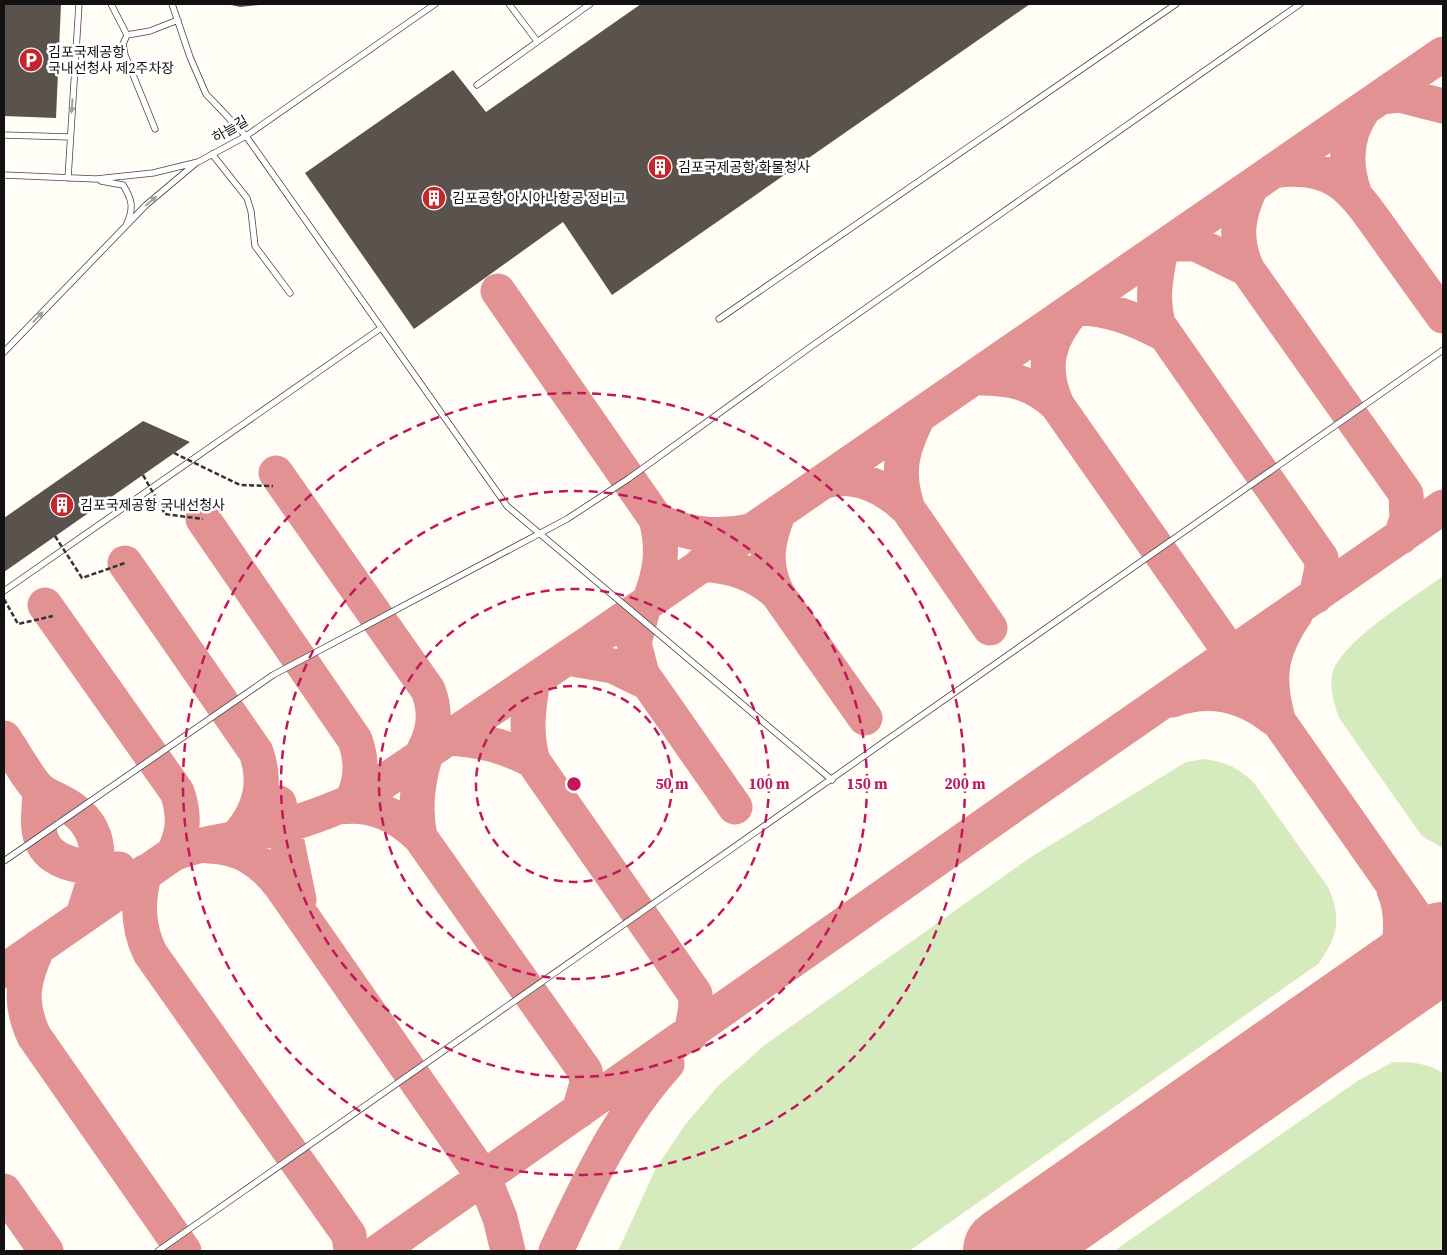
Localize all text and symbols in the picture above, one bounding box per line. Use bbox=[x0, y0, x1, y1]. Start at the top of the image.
place label: 김포국제공항 국내선청사 제2주차장 bbox=[48, 42, 174, 78]
parking icon: 김포국제공항 국내선청사 제2주차장 bbox=[18, 47, 44, 73]
one-way arrow bbox=[68, 99, 76, 115]
street label: 하늘길 bbox=[208, 111, 252, 147]
building icon: 김포국제공항 화물청사 bbox=[647, 154, 673, 180]
place label: 김포국제공항 화물청사 bbox=[678, 157, 810, 177]
building icon: 김포공항 아시아나항공 정비고 bbox=[421, 185, 447, 211]
place label: 김포공항 아시아나항공 정비고 bbox=[452, 188, 626, 208]
one-way arrow bbox=[145, 195, 157, 207]
one-way arrow bbox=[32, 311, 44, 323]
building icon: 김포국제공항 국내선청사 bbox=[49, 492, 75, 518]
place label: 김포국제공항 국내선청사 bbox=[80, 495, 225, 515]
text: 50 m bbox=[655, 773, 689, 794]
text: 100 m bbox=[748, 773, 790, 794]
text: 150 m bbox=[846, 773, 888, 794]
text: 200 m bbox=[944, 773, 986, 794]
centre of rings bbox=[565, 775, 583, 793]

